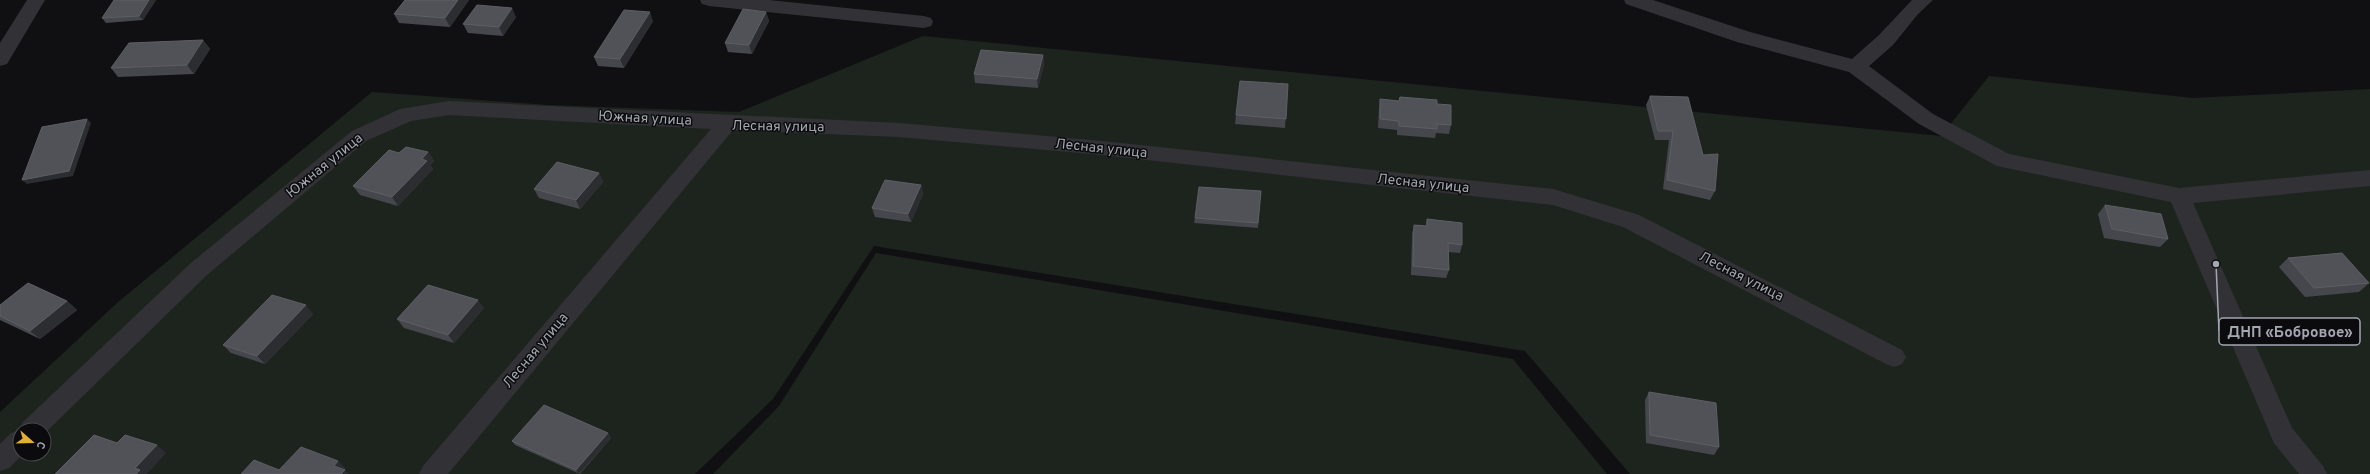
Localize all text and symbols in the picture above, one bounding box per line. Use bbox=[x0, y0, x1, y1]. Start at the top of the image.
street label: Южная улица bbox=[598, 108, 692, 130]
street label: Лесная улица bbox=[731, 118, 825, 136]
street label: Южная улица bbox=[283, 130, 367, 202]
street label: Лесная улица bbox=[1054, 136, 1148, 162]
street label: Лесная улица bbox=[1376, 171, 1470, 197]
street label: Лесная улица bbox=[1696, 248, 1786, 306]
street label: Лесная улица bbox=[500, 310, 572, 392]
callout: ДНП «Бобровое» bbox=[2219, 318, 2360, 345]
text: ДНП «Бобровое» bbox=[2227, 324, 2353, 343]
north arrow bbox=[12, 422, 52, 462]
text: С bbox=[33, 439, 48, 451]

